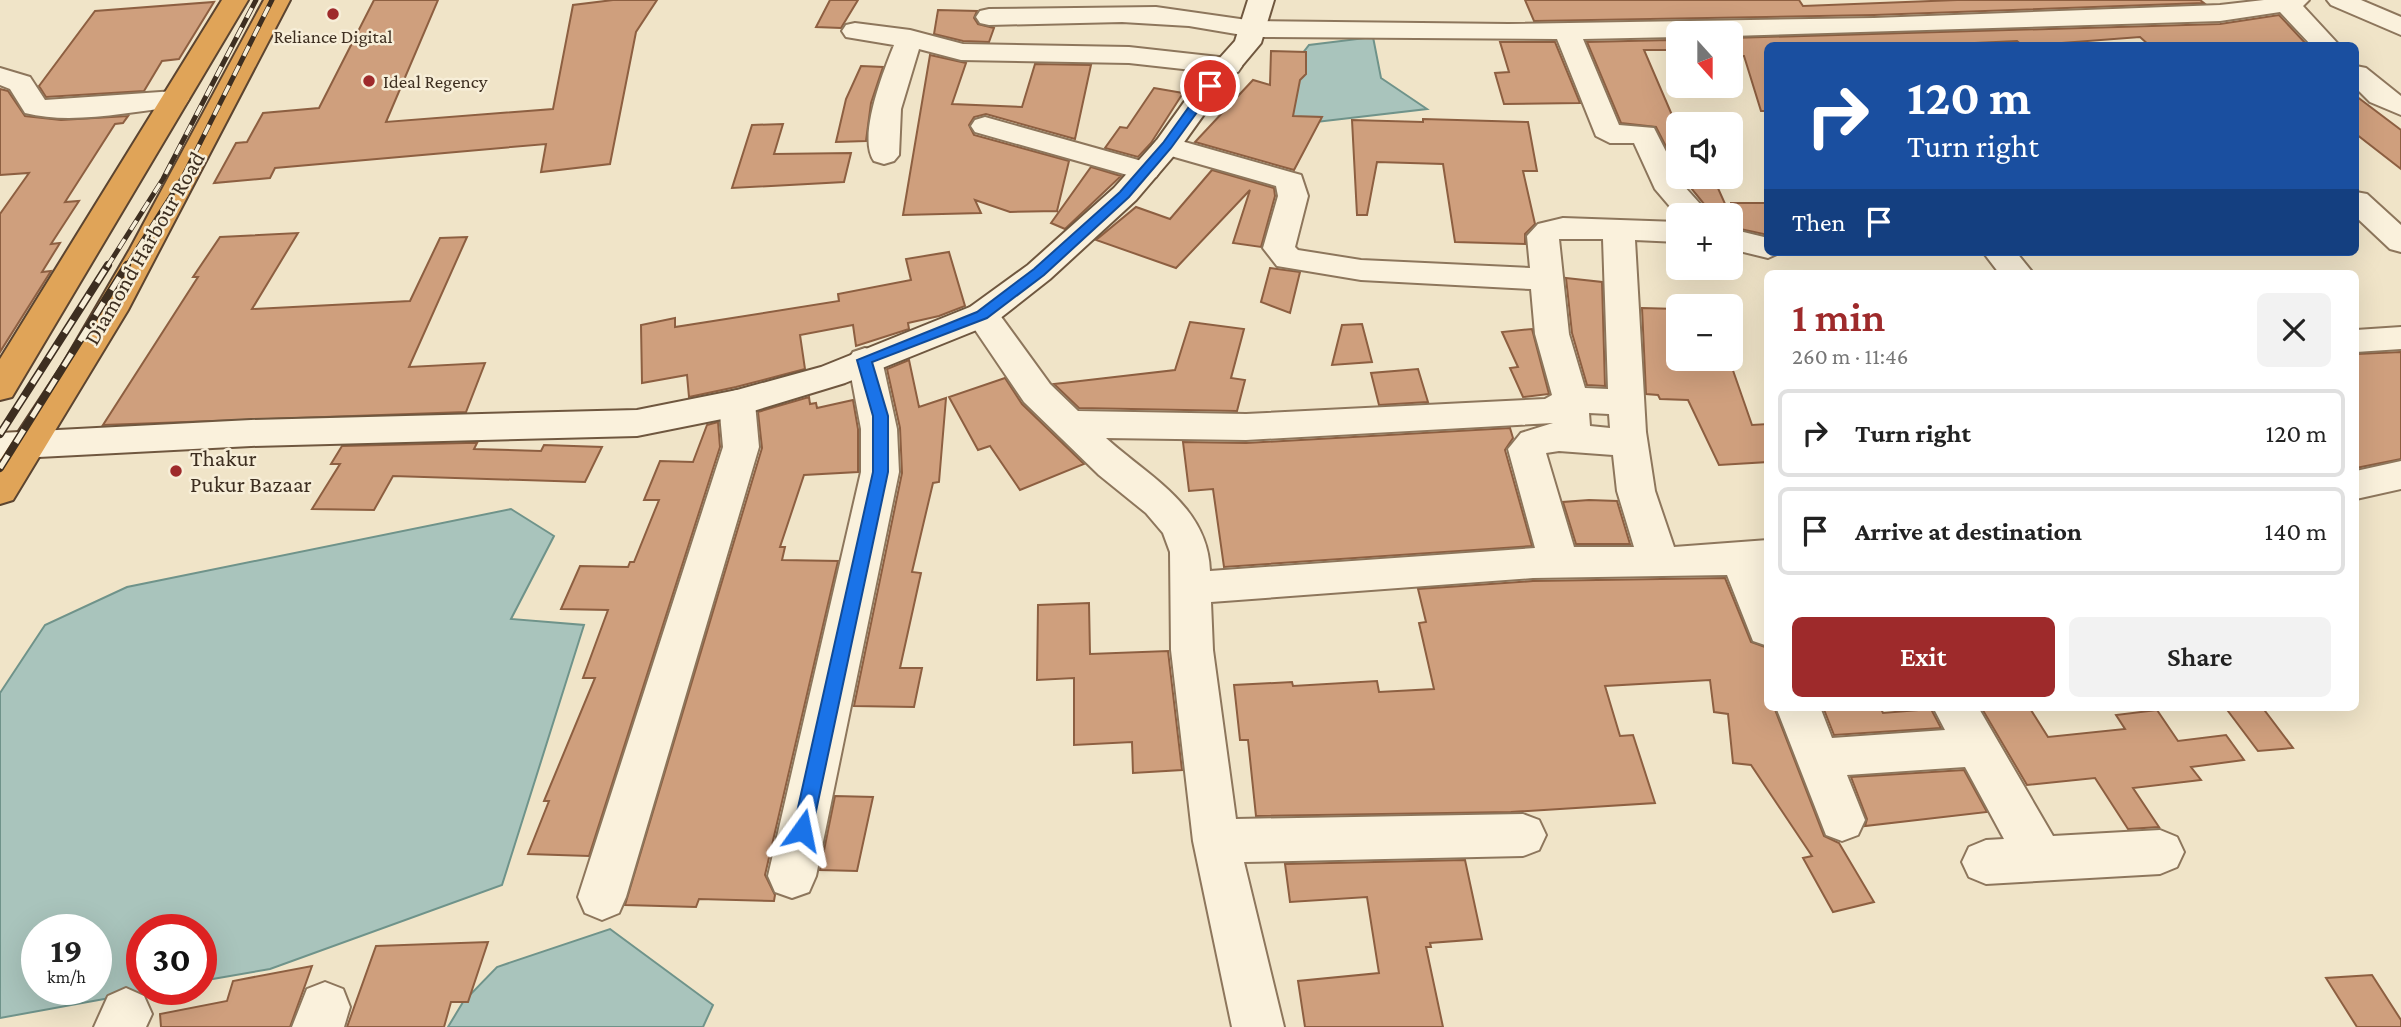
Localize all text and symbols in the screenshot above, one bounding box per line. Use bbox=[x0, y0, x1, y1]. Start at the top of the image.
marker: Reliance Digital bbox=[325, 6, 341, 22]
north arrow bbox=[1666, 21, 1743, 98]
map controls bbox=[1666, 21, 1743, 371]
place label: Reliance Digital bbox=[273, 26, 393, 47]
pin bbox=[1180, 56, 1240, 116]
icon: arrive bbox=[1191, 67, 1229, 105]
icon: right bbox=[1792, 70, 1883, 161]
text: 120 m bbox=[1907, 70, 2031, 125]
place label: Ideal Regency bbox=[383, 71, 488, 92]
marker: Ideal Regency bbox=[361, 73, 377, 89]
button: sound bbox=[1666, 112, 1743, 189]
text: Turn right bbox=[1907, 128, 2039, 164]
street label: Diamond Harbour Road bbox=[78, 147, 210, 349]
button: + bbox=[1666, 203, 1743, 280]
icon: arrive bbox=[1860, 203, 1898, 241]
text: Then bbox=[1792, 208, 1846, 237]
text: 1 min bbox=[1792, 293, 1885, 340]
button: close bbox=[2257, 293, 2331, 367]
button: − bbox=[1666, 294, 1743, 371]
text: 260 m · 11:46 bbox=[1792, 343, 1909, 369]
icon: right bbox=[1796, 414, 1834, 452]
text: Turn right bbox=[1855, 419, 1971, 448]
text: 120 m bbox=[2266, 419, 2327, 448]
place label: Thakur Pukur Bazaar bbox=[190, 445, 312, 497]
marker: Thakur Pukur Bazaar bbox=[168, 463, 184, 479]
icon: arrive bbox=[1796, 512, 1834, 550]
text: Arrive at destination bbox=[1855, 517, 2082, 546]
text: 140 m bbox=[2265, 517, 2327, 546]
button: Exit bbox=[1792, 617, 2055, 697]
button: Share bbox=[2069, 617, 2331, 697]
position arrow bbox=[765, 793, 839, 867]
speed limit sign: 30 bbox=[126, 914, 217, 1005]
text: 19 bbox=[50, 931, 83, 970]
text: km/h bbox=[47, 967, 86, 987]

